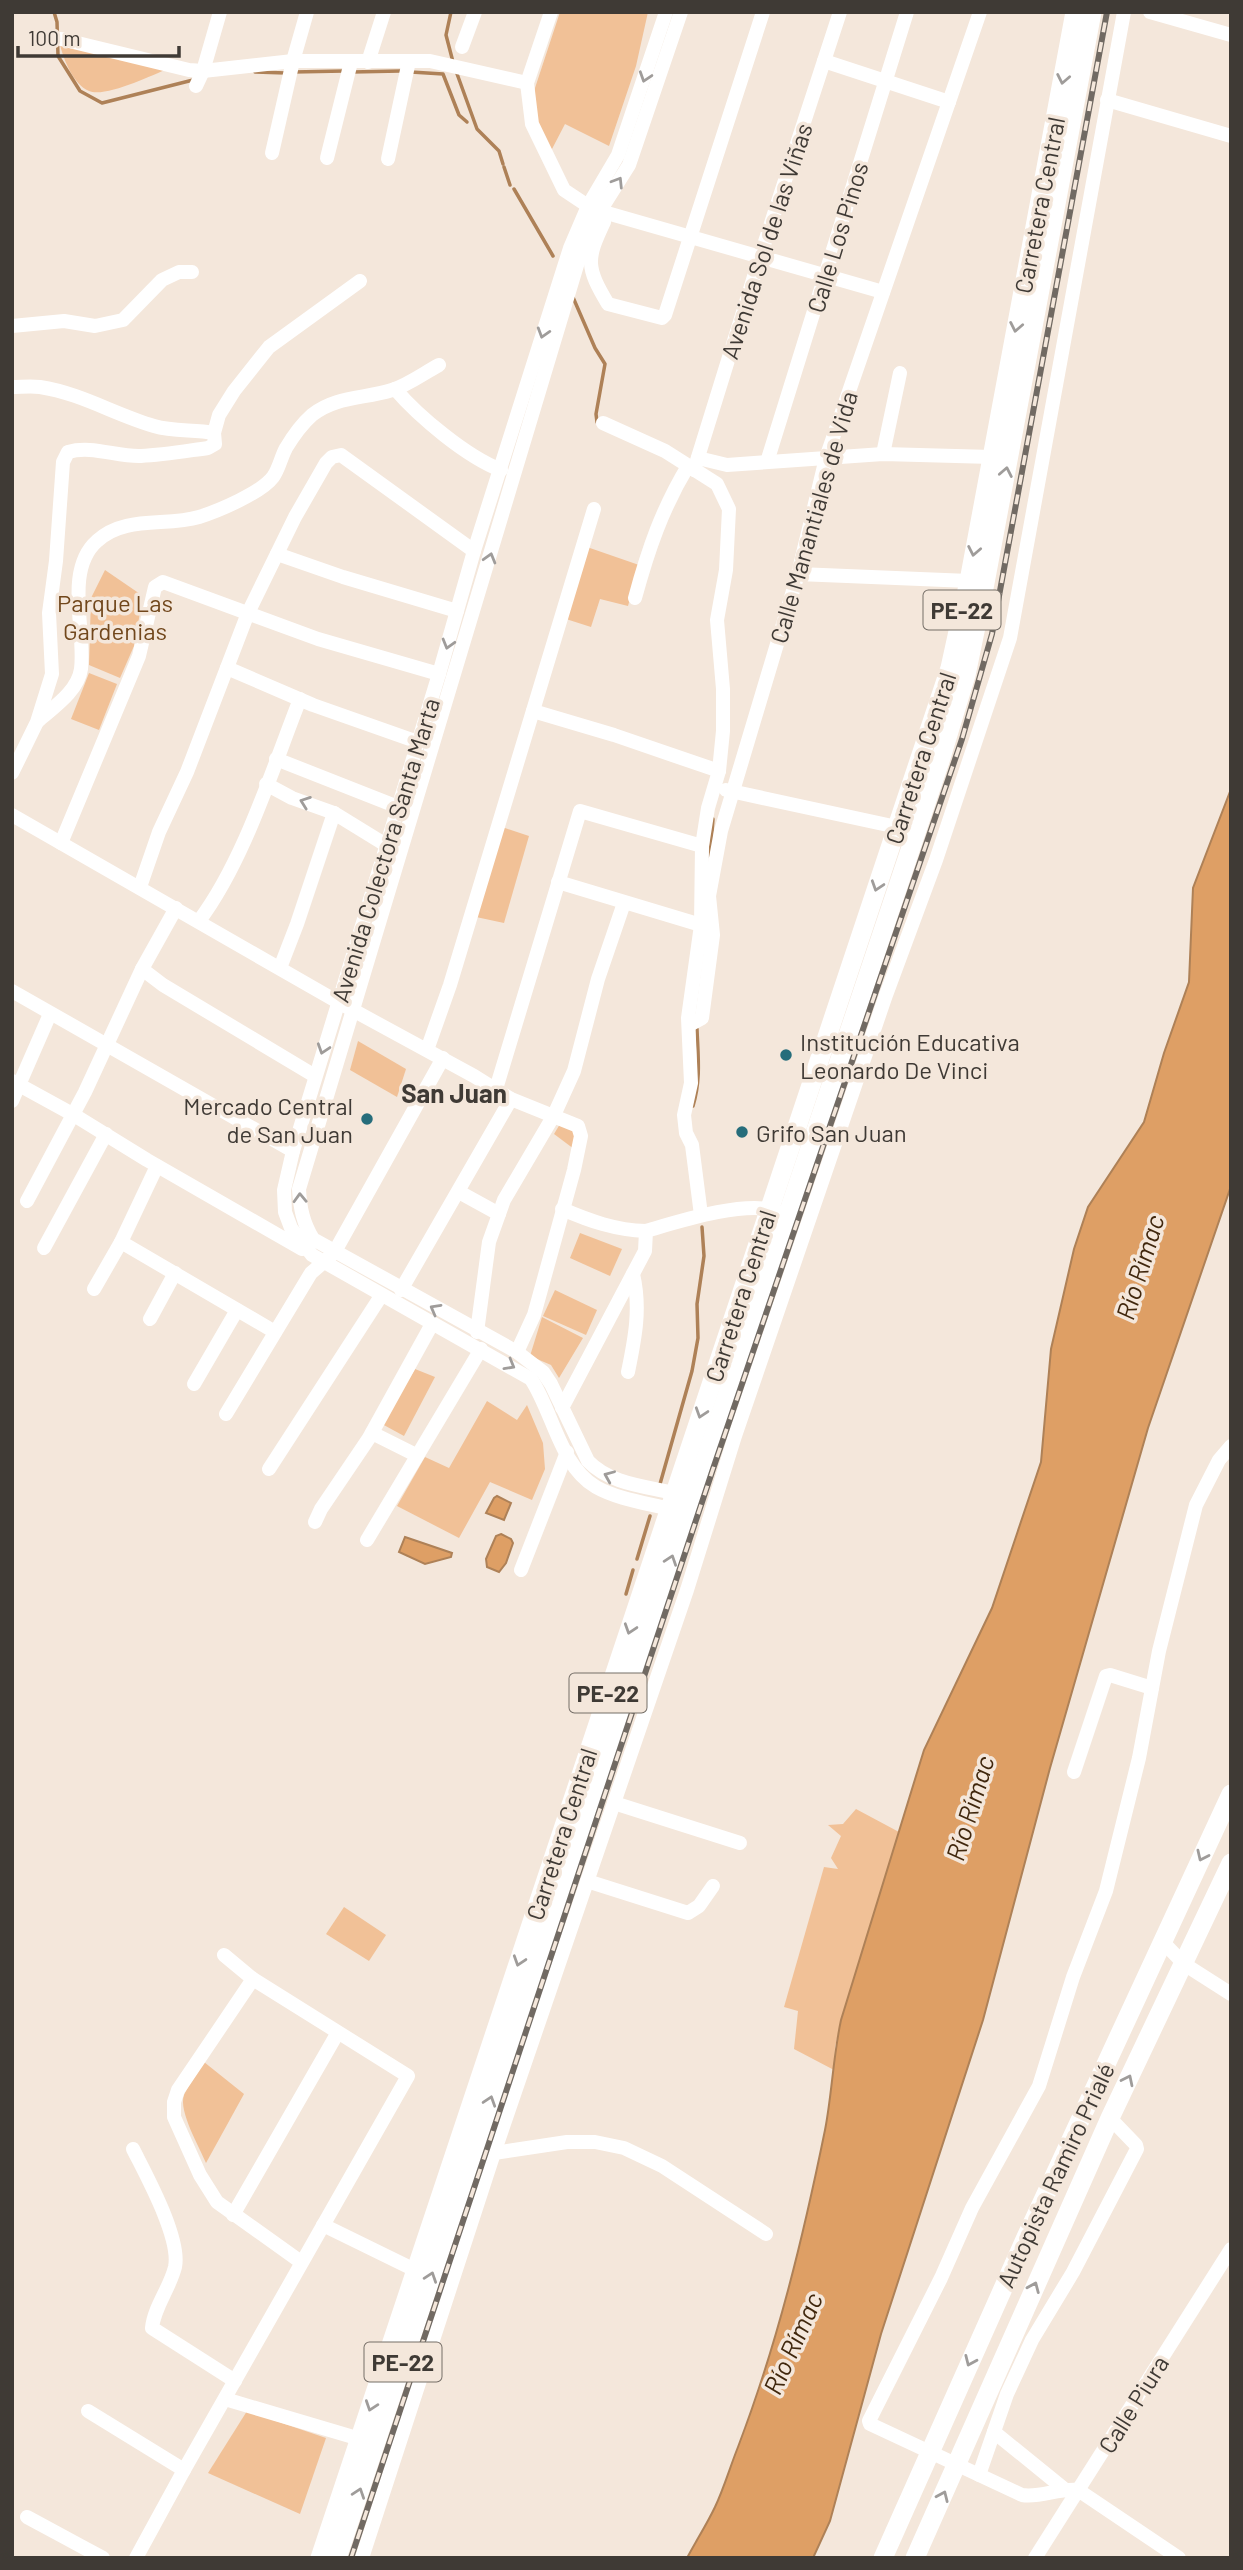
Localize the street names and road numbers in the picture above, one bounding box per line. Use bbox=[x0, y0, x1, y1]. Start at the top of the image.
street label: Carretera Central bbox=[1008, 114, 1070, 296]
street label: Avenida Sol de las Viñas bbox=[714, 119, 818, 363]
street label: Calle Los Pinos bbox=[800, 158, 874, 316]
street label: Calle Manantiales de Vida bbox=[763, 388, 863, 646]
road number: PE-22 bbox=[923, 590, 1000, 630]
street label: Carretera Central bbox=[879, 668, 961, 848]
street label: Avenida Colectora Santa Marta bbox=[325, 694, 445, 1006]
street label: Carretera Central bbox=[699, 1206, 781, 1386]
road number: PE-22 bbox=[570, 1674, 646, 1712]
street label: Carretera Central bbox=[520, 1744, 602, 1924]
street label: Autopista Ramiro Prialé bbox=[990, 2058, 1120, 2292]
road number: PE-22 bbox=[364, 2342, 442, 2382]
street label: Calle Piura bbox=[1092, 2350, 1174, 2458]

